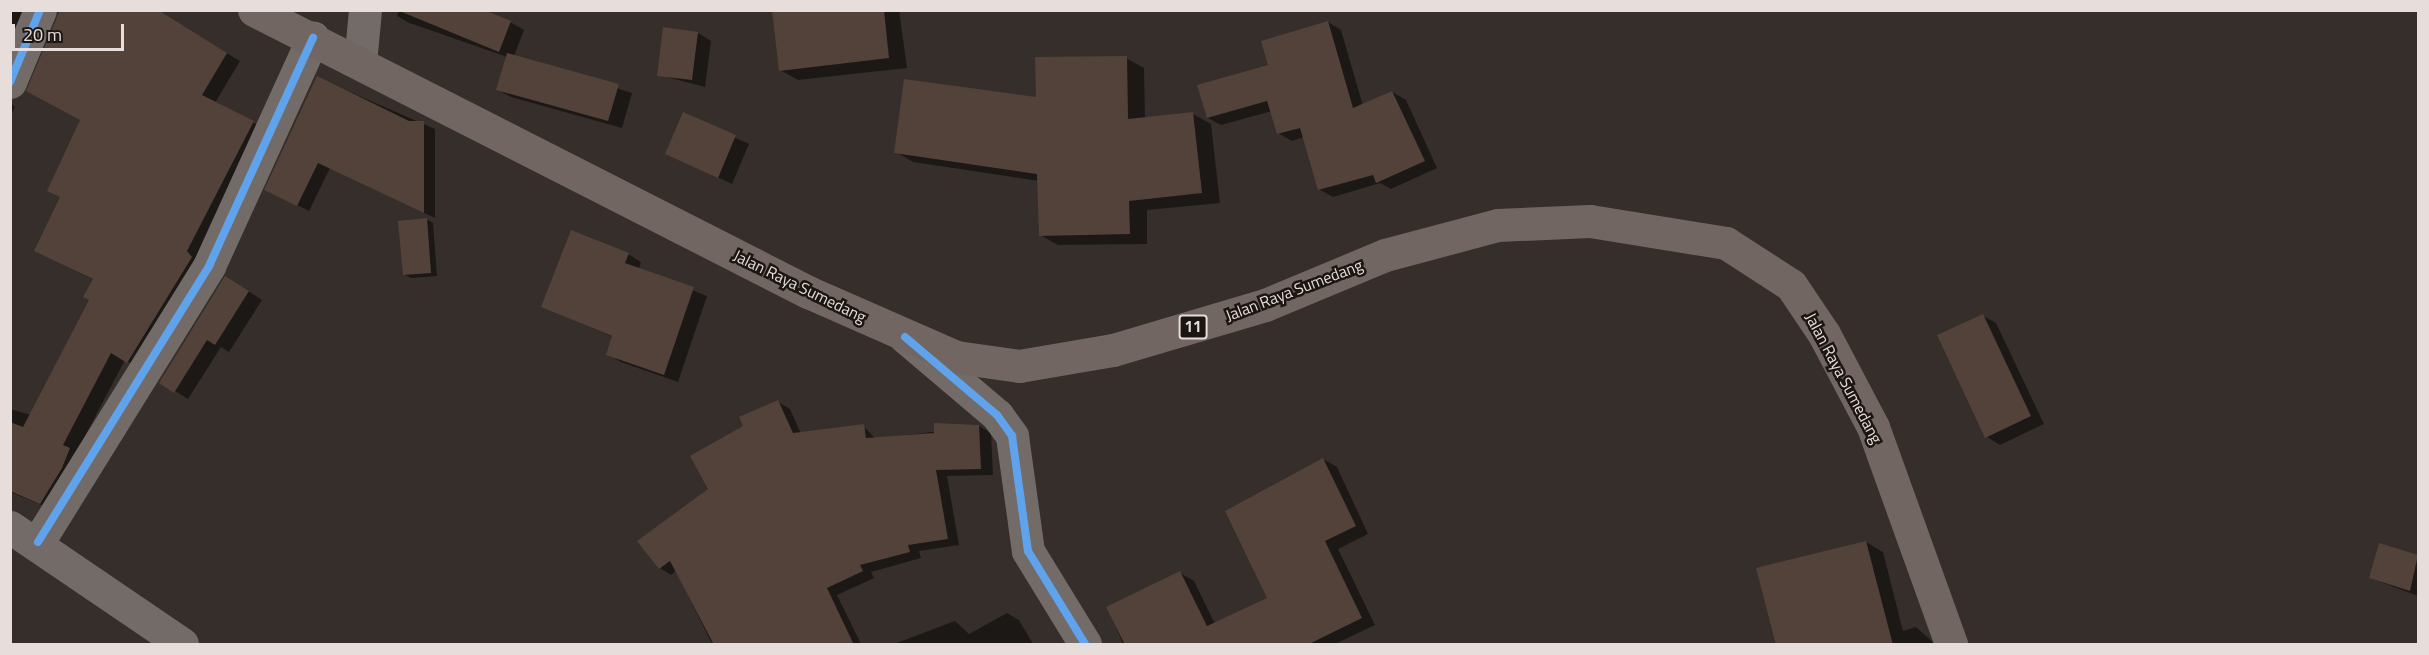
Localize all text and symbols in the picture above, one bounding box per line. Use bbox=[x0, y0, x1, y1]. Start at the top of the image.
scale bar bbox=[15, 12, 128, 50]
text: 20 m bbox=[23, 21, 62, 48]
street label: Jalan Raya Sumedang bbox=[730, 246, 870, 326]
street label: Jalan Raya Sumedang bbox=[1223, 255, 1365, 325]
street label: Jalan Raya Sumedang bbox=[1801, 309, 1887, 447]
road number: 11 bbox=[1178, 315, 1208, 339]

